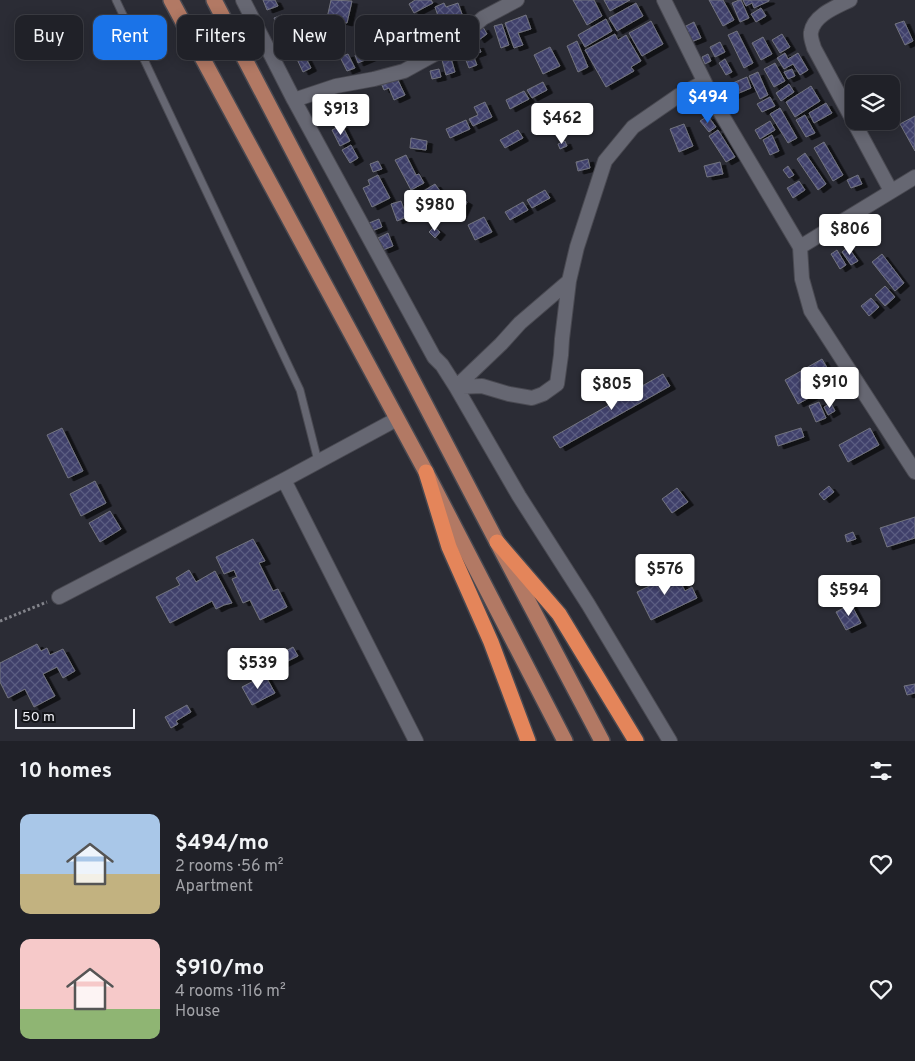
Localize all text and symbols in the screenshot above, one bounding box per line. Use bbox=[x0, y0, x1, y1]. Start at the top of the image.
chip: Buy bbox=[15, 15, 83, 60]
chip: Rent bbox=[93, 15, 167, 60]
chip: Filters bbox=[177, 15, 264, 60]
chip: New bbox=[274, 15, 345, 60]
chip: Apartment bbox=[355, 15, 479, 60]
map controls bbox=[845, 75, 900, 130]
button: layers bbox=[845, 75, 900, 130]
pin: $494 bbox=[678, 82, 738, 124]
text: $494 bbox=[688, 88, 728, 108]
pin: $913 bbox=[311, 94, 371, 136]
text: $913 bbox=[323, 100, 359, 120]
pin: $462 bbox=[532, 102, 592, 145]
text: $462 bbox=[542, 109, 582, 129]
pin: $980 bbox=[405, 190, 465, 232]
text: $980 bbox=[415, 196, 455, 216]
pin: $806 bbox=[820, 214, 880, 256]
text: $806 bbox=[830, 220, 870, 240]
pin: $910 bbox=[800, 366, 860, 409]
pin: $805 bbox=[582, 368, 642, 411]
text: $910 bbox=[812, 373, 848, 393]
text: $805 bbox=[592, 375, 632, 395]
pin: $576 bbox=[635, 554, 695, 596]
text: $576 bbox=[646, 560, 684, 580]
pin: $594 bbox=[819, 574, 879, 617]
text: $594 bbox=[829, 581, 869, 601]
pin: $539 bbox=[228, 648, 288, 690]
text: $539 bbox=[239, 654, 277, 674]
scale bar bbox=[15, 706, 135, 729]
text: 50 m bbox=[22, 709, 55, 726]
icon: filters bbox=[867, 757, 895, 785]
text: 10 homes bbox=[20, 758, 112, 785]
text: $494/mo bbox=[175, 830, 269, 857]
icon: home bbox=[60, 834, 120, 894]
icon: heart bbox=[867, 850, 895, 878]
text: 2 rooms · 56 m² bbox=[175, 857, 284, 877]
text: Apartment bbox=[175, 877, 253, 897]
text: $910/mo bbox=[175, 955, 264, 982]
icon: home bbox=[60, 959, 120, 1019]
icon: heart bbox=[867, 975, 895, 1003]
text: 4 rooms · 116 m² bbox=[175, 982, 286, 1002]
text: House bbox=[175, 1002, 220, 1022]

